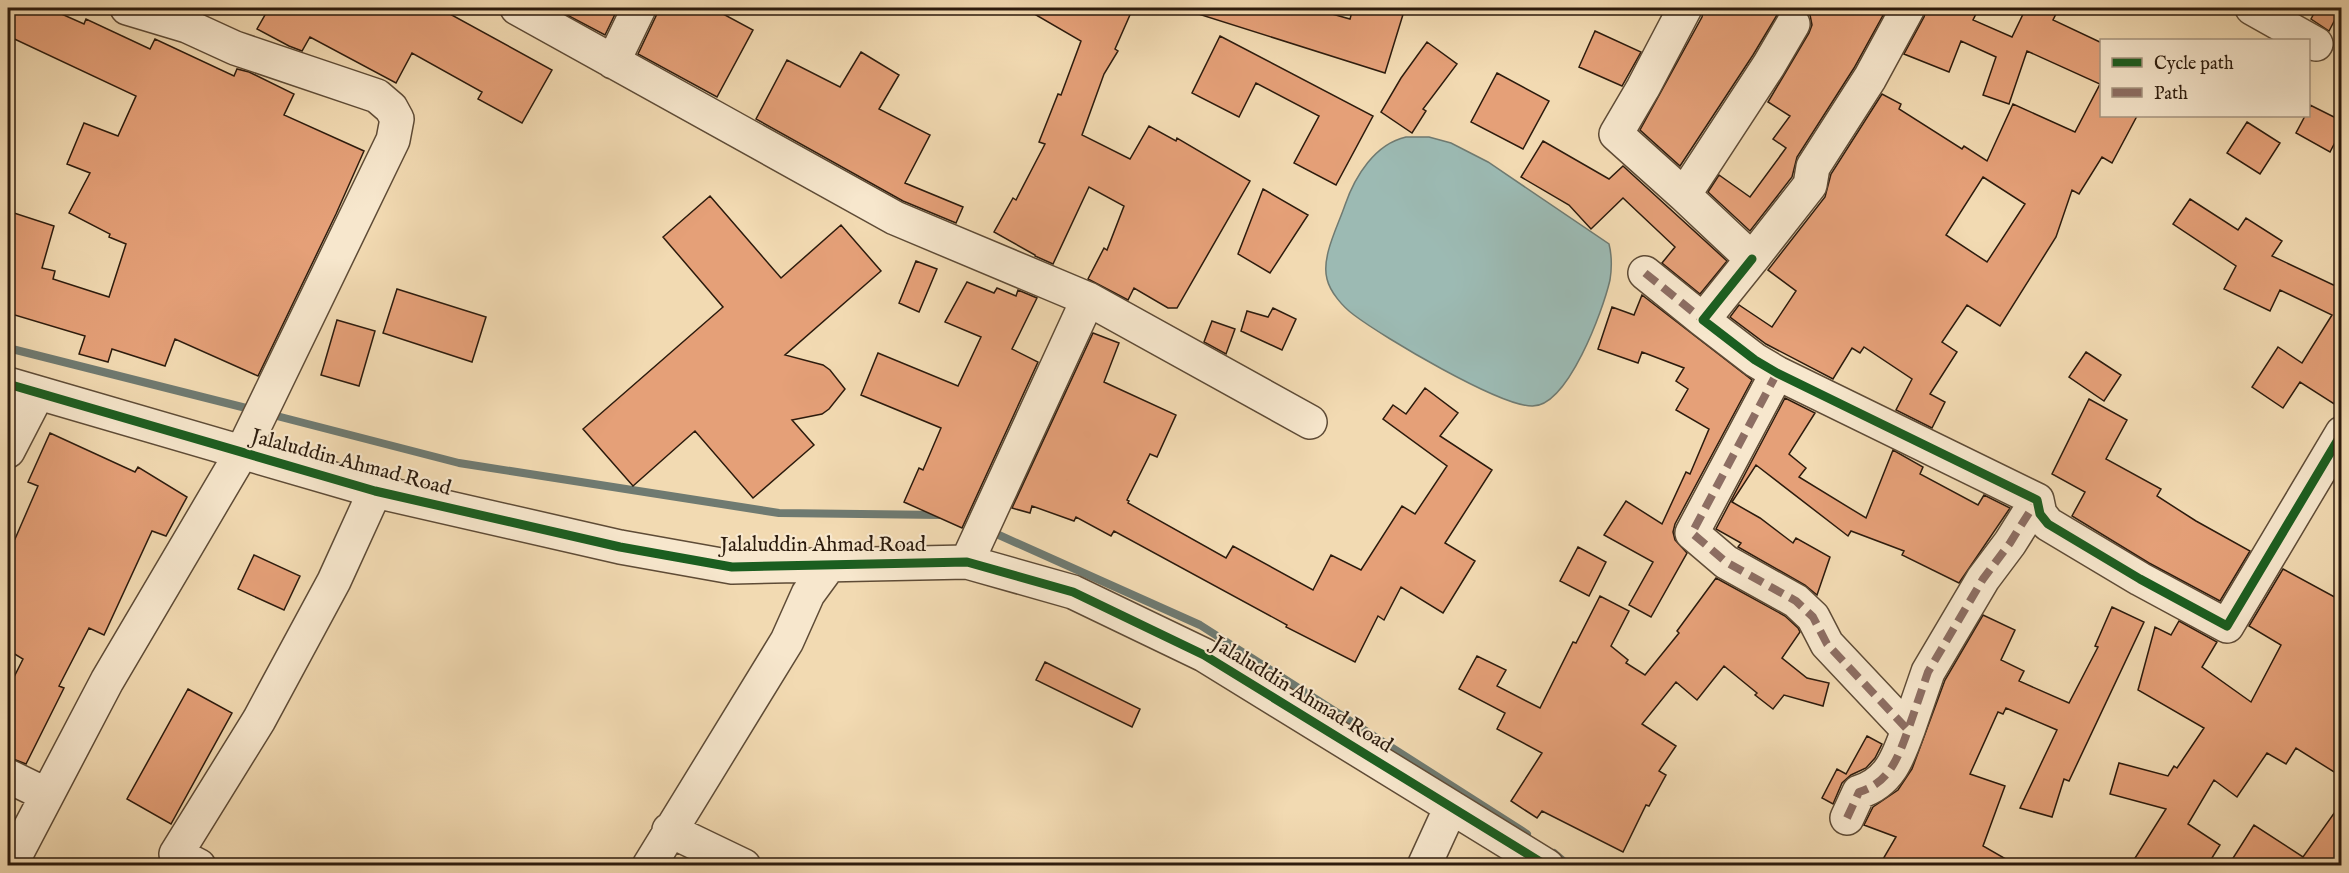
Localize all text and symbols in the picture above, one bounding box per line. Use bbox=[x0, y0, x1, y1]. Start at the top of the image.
legend bbox=[2100, 39, 2310, 117]
text: Cycle path bbox=[2154, 53, 2234, 76]
text: Path bbox=[2154, 83, 2188, 106]
street label: Jalaluddin Ahmad Road bbox=[246, 423, 455, 503]
street label: Jalaluddin Ahmad Road bbox=[718, 532, 927, 559]
street label: Jalaluddin Ahmad Road bbox=[1205, 629, 1398, 760]

